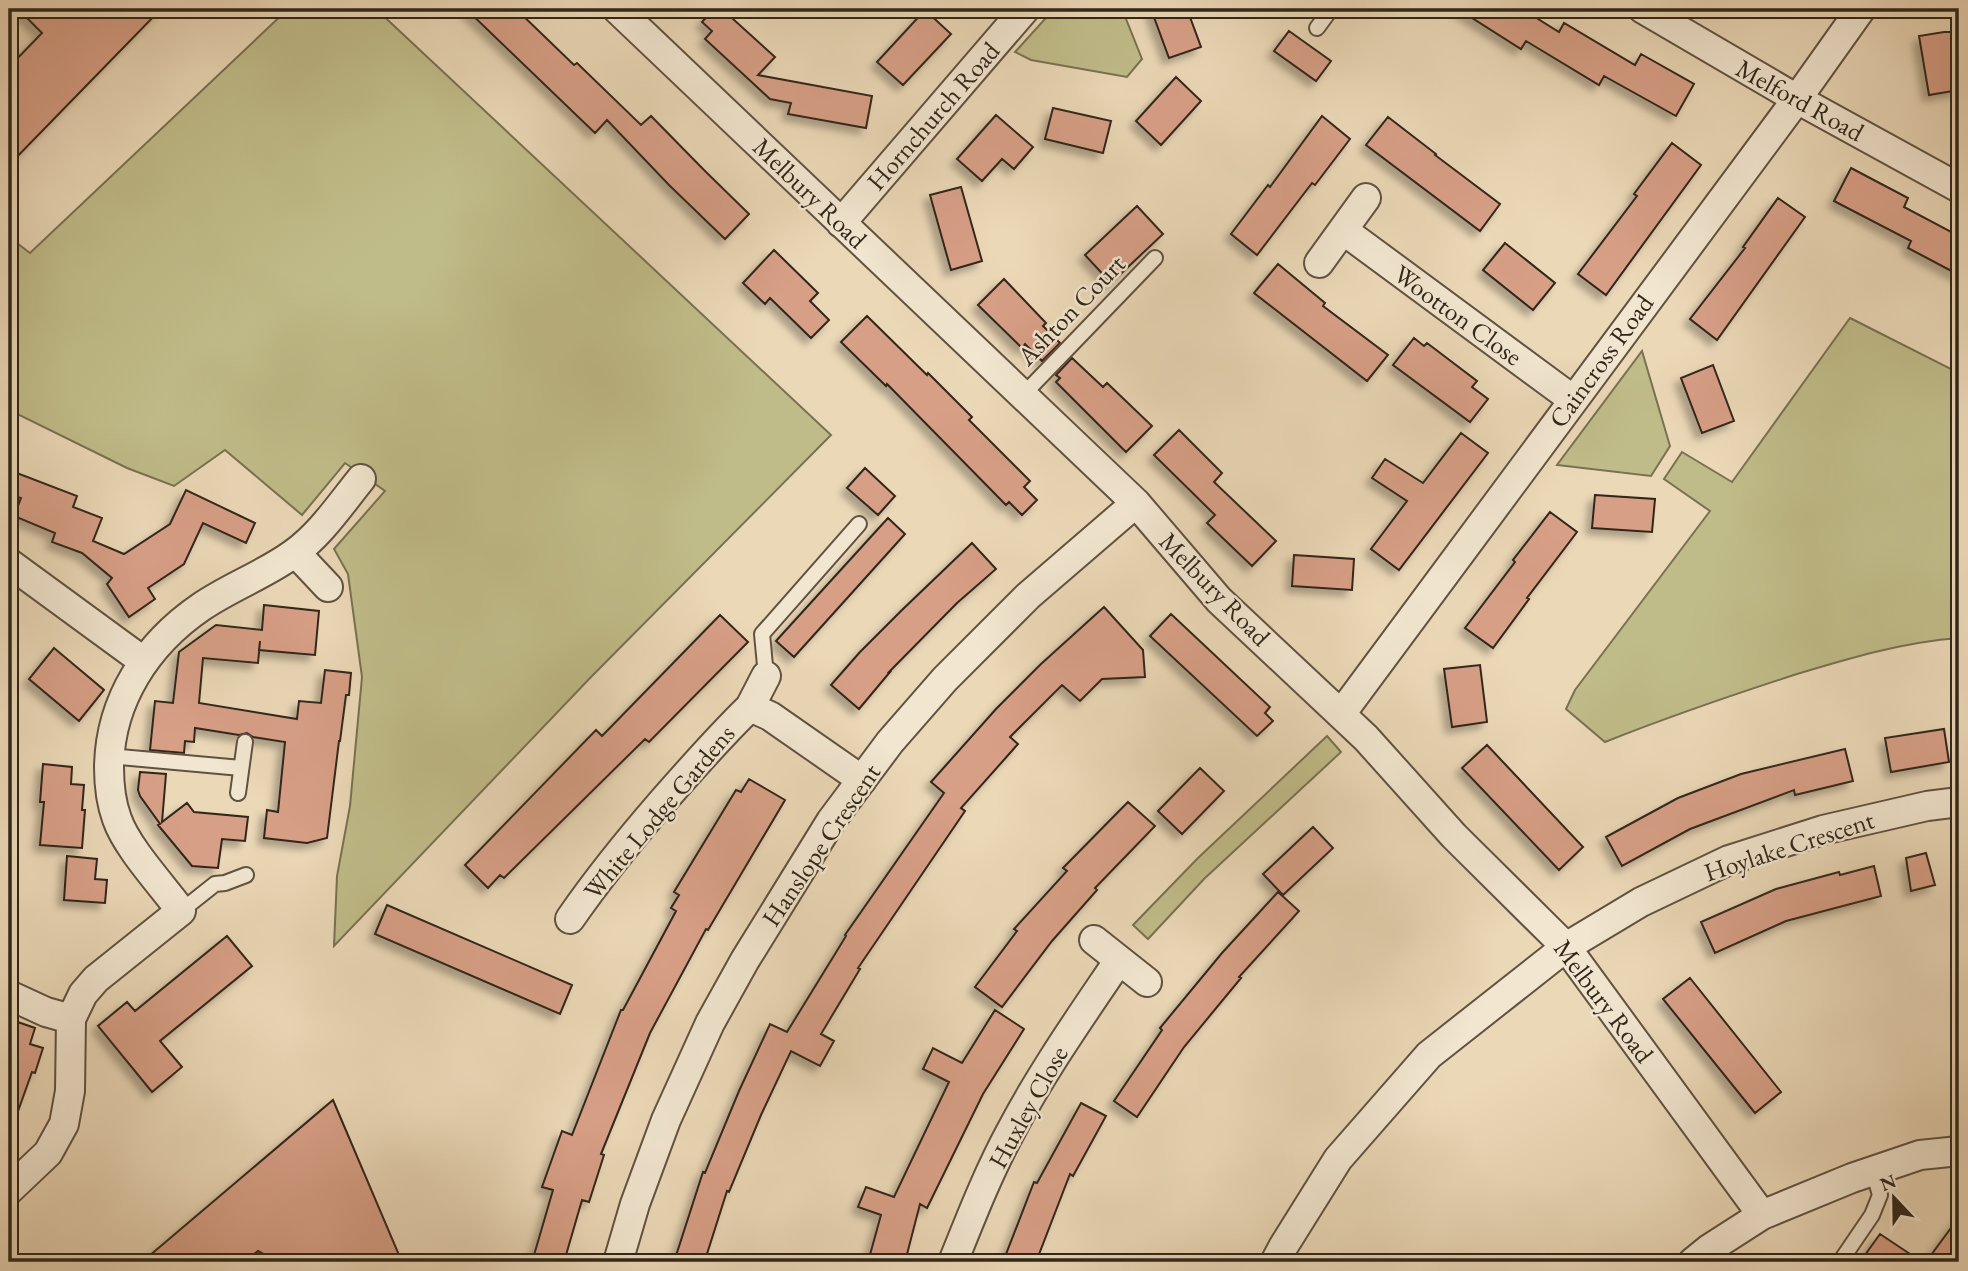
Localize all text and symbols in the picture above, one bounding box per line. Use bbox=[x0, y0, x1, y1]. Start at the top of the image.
street label: Hornchurch Road bbox=[859, 34, 1007, 197]
street label: Melford Road bbox=[1730, 51, 1871, 150]
street label: Melbury Road bbox=[746, 130, 875, 257]
street label: Ashton Court bbox=[1009, 247, 1132, 373]
street label: Wootton Close bbox=[1387, 257, 1529, 373]
street label: Caincross Road bbox=[1541, 287, 1661, 435]
street label: Melbury Road bbox=[1152, 525, 1279, 654]
street label: White Lodge Gardens bbox=[576, 717, 742, 907]
street label: Hanslope Crescent bbox=[754, 757, 888, 933]
street label: Hoylake Crescent bbox=[1700, 803, 1878, 889]
street label: Melbury Road bbox=[1546, 932, 1662, 1070]
street label: Huxley Close bbox=[980, 1040, 1076, 1174]
north arrow bbox=[1860, 1162, 1930, 1232]
text: N bbox=[1876, 1168, 1900, 1197]

